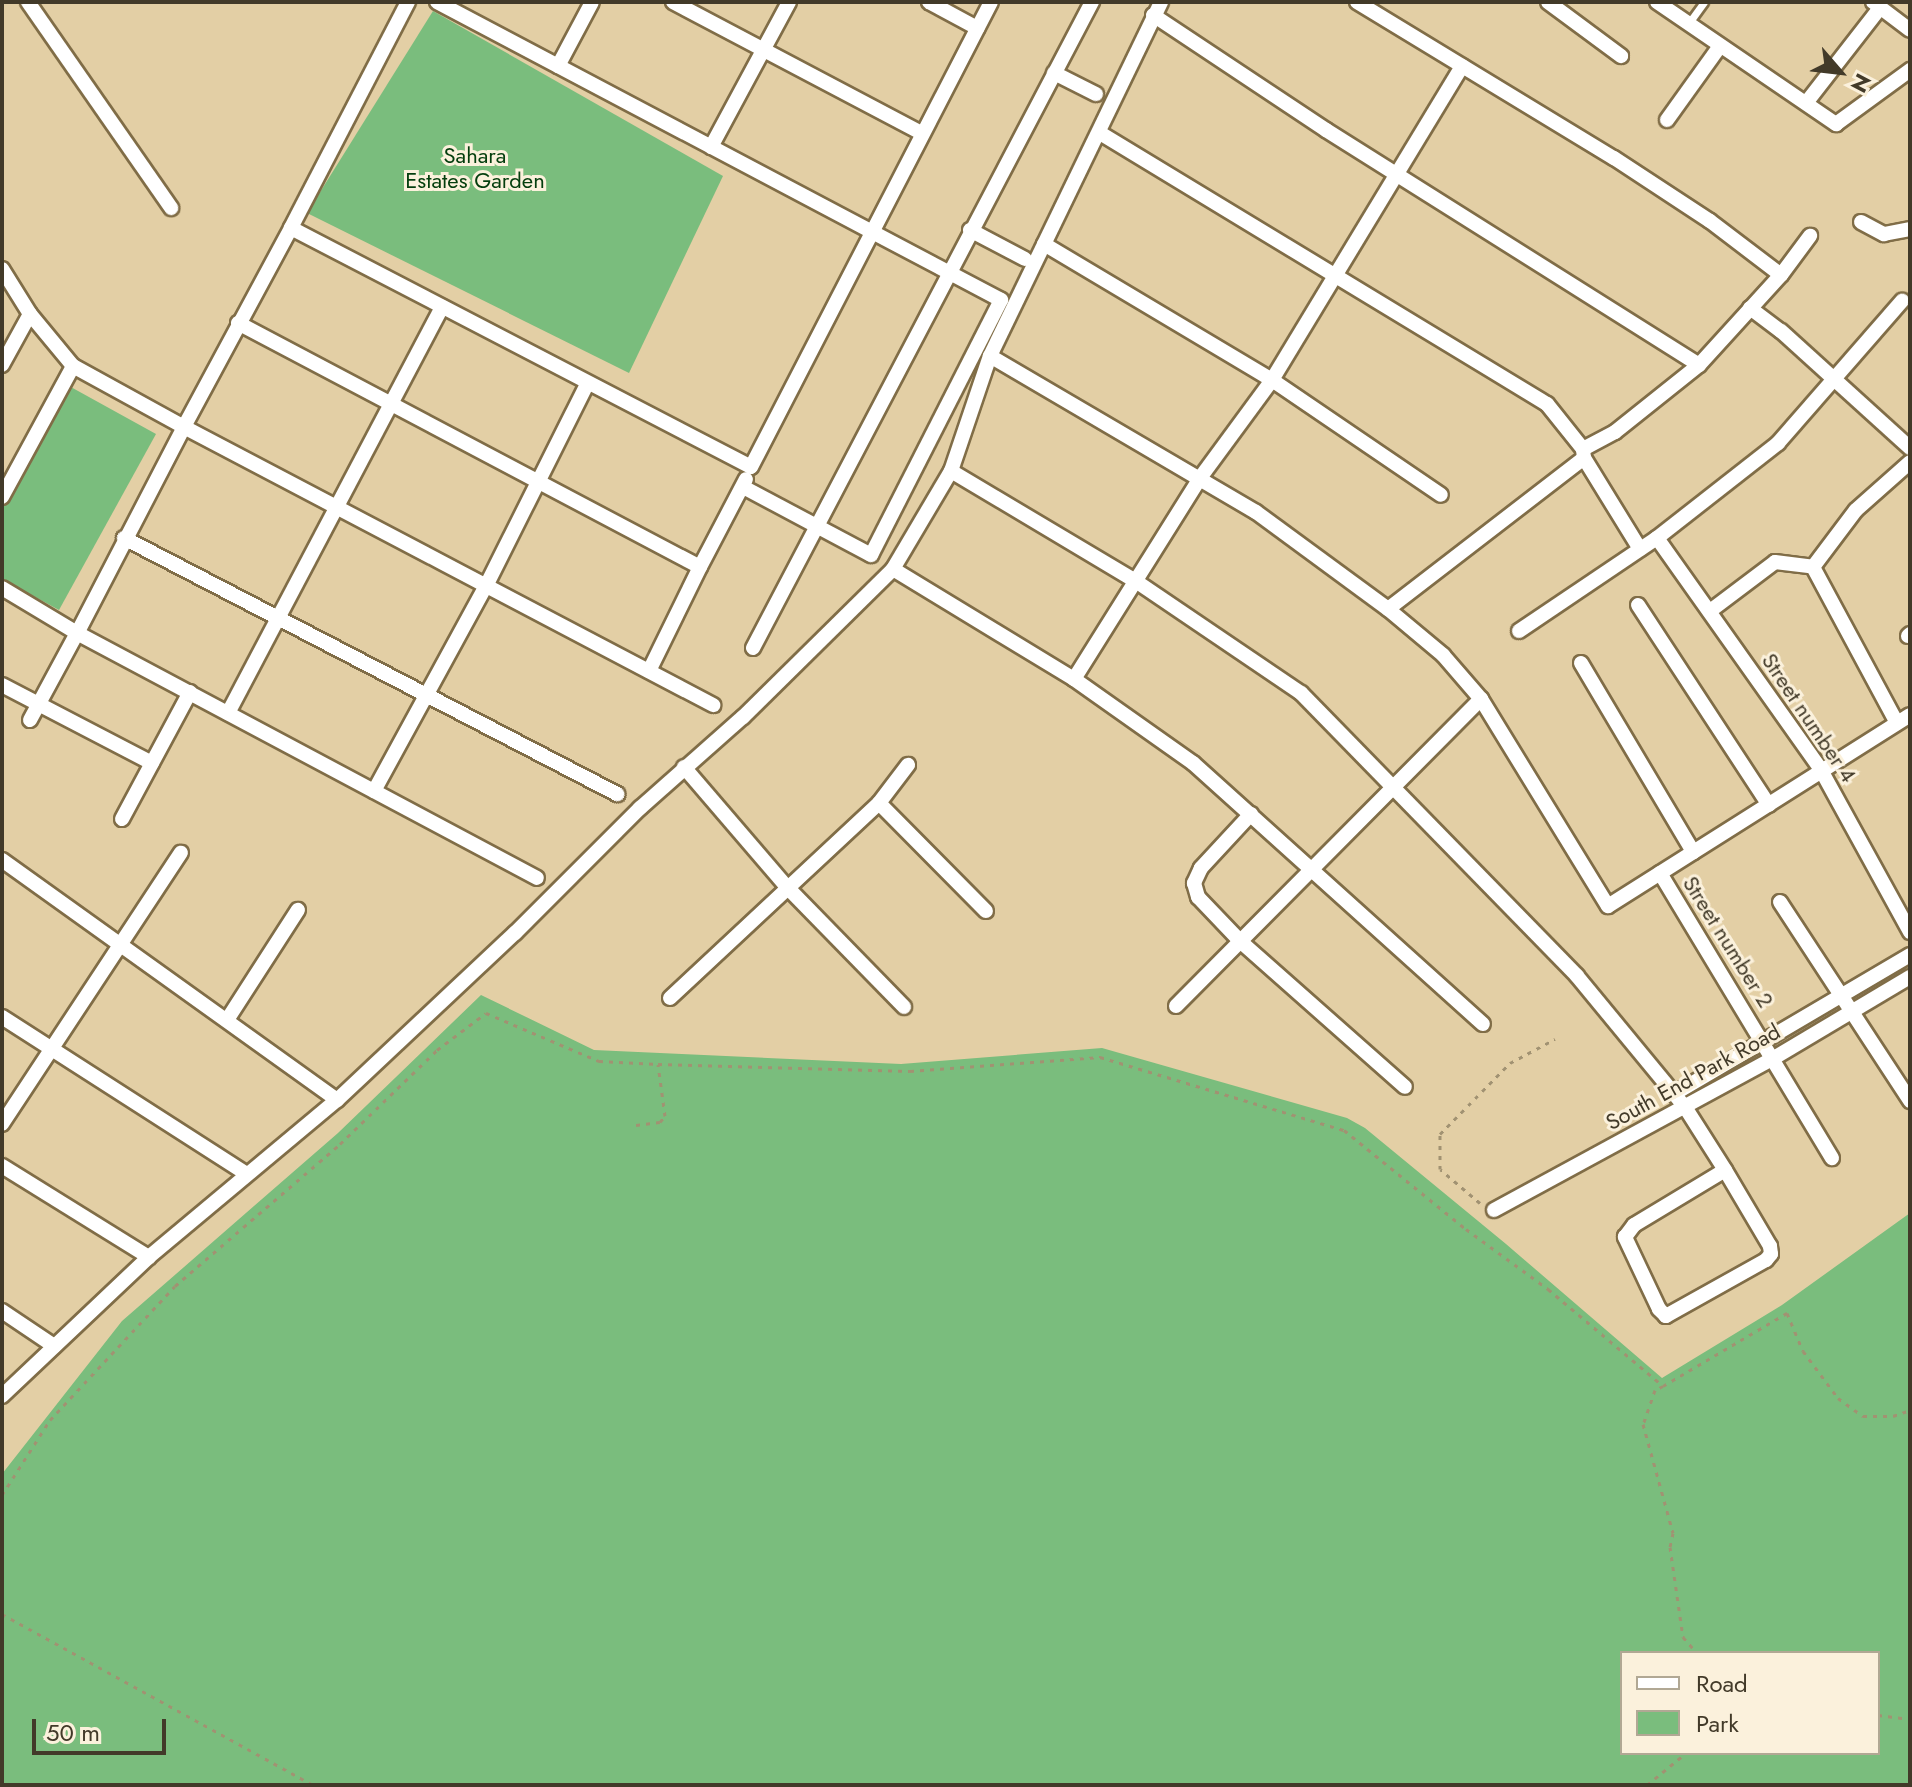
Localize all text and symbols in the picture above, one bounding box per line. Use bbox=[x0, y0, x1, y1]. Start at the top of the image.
north arrow bbox=[1800, 32, 1880, 112]
text: N bbox=[1843, 68, 1879, 98]
park label: Sahara Estates Garden bbox=[405, 142, 545, 194]
street label: Street number 4 bbox=[1756, 648, 1862, 788]
street label: Street number 2 bbox=[1677, 871, 1779, 1013]
street label: South End Park Road bbox=[1601, 1018, 1785, 1136]
legend bbox=[1620, 1651, 1880, 1755]
text: Road bbox=[1696, 1666, 1748, 1701]
scale bar bbox=[36, 1703, 170, 1753]
text: Park bbox=[1696, 1706, 1739, 1741]
text: 50 m bbox=[46, 1715, 100, 1750]

